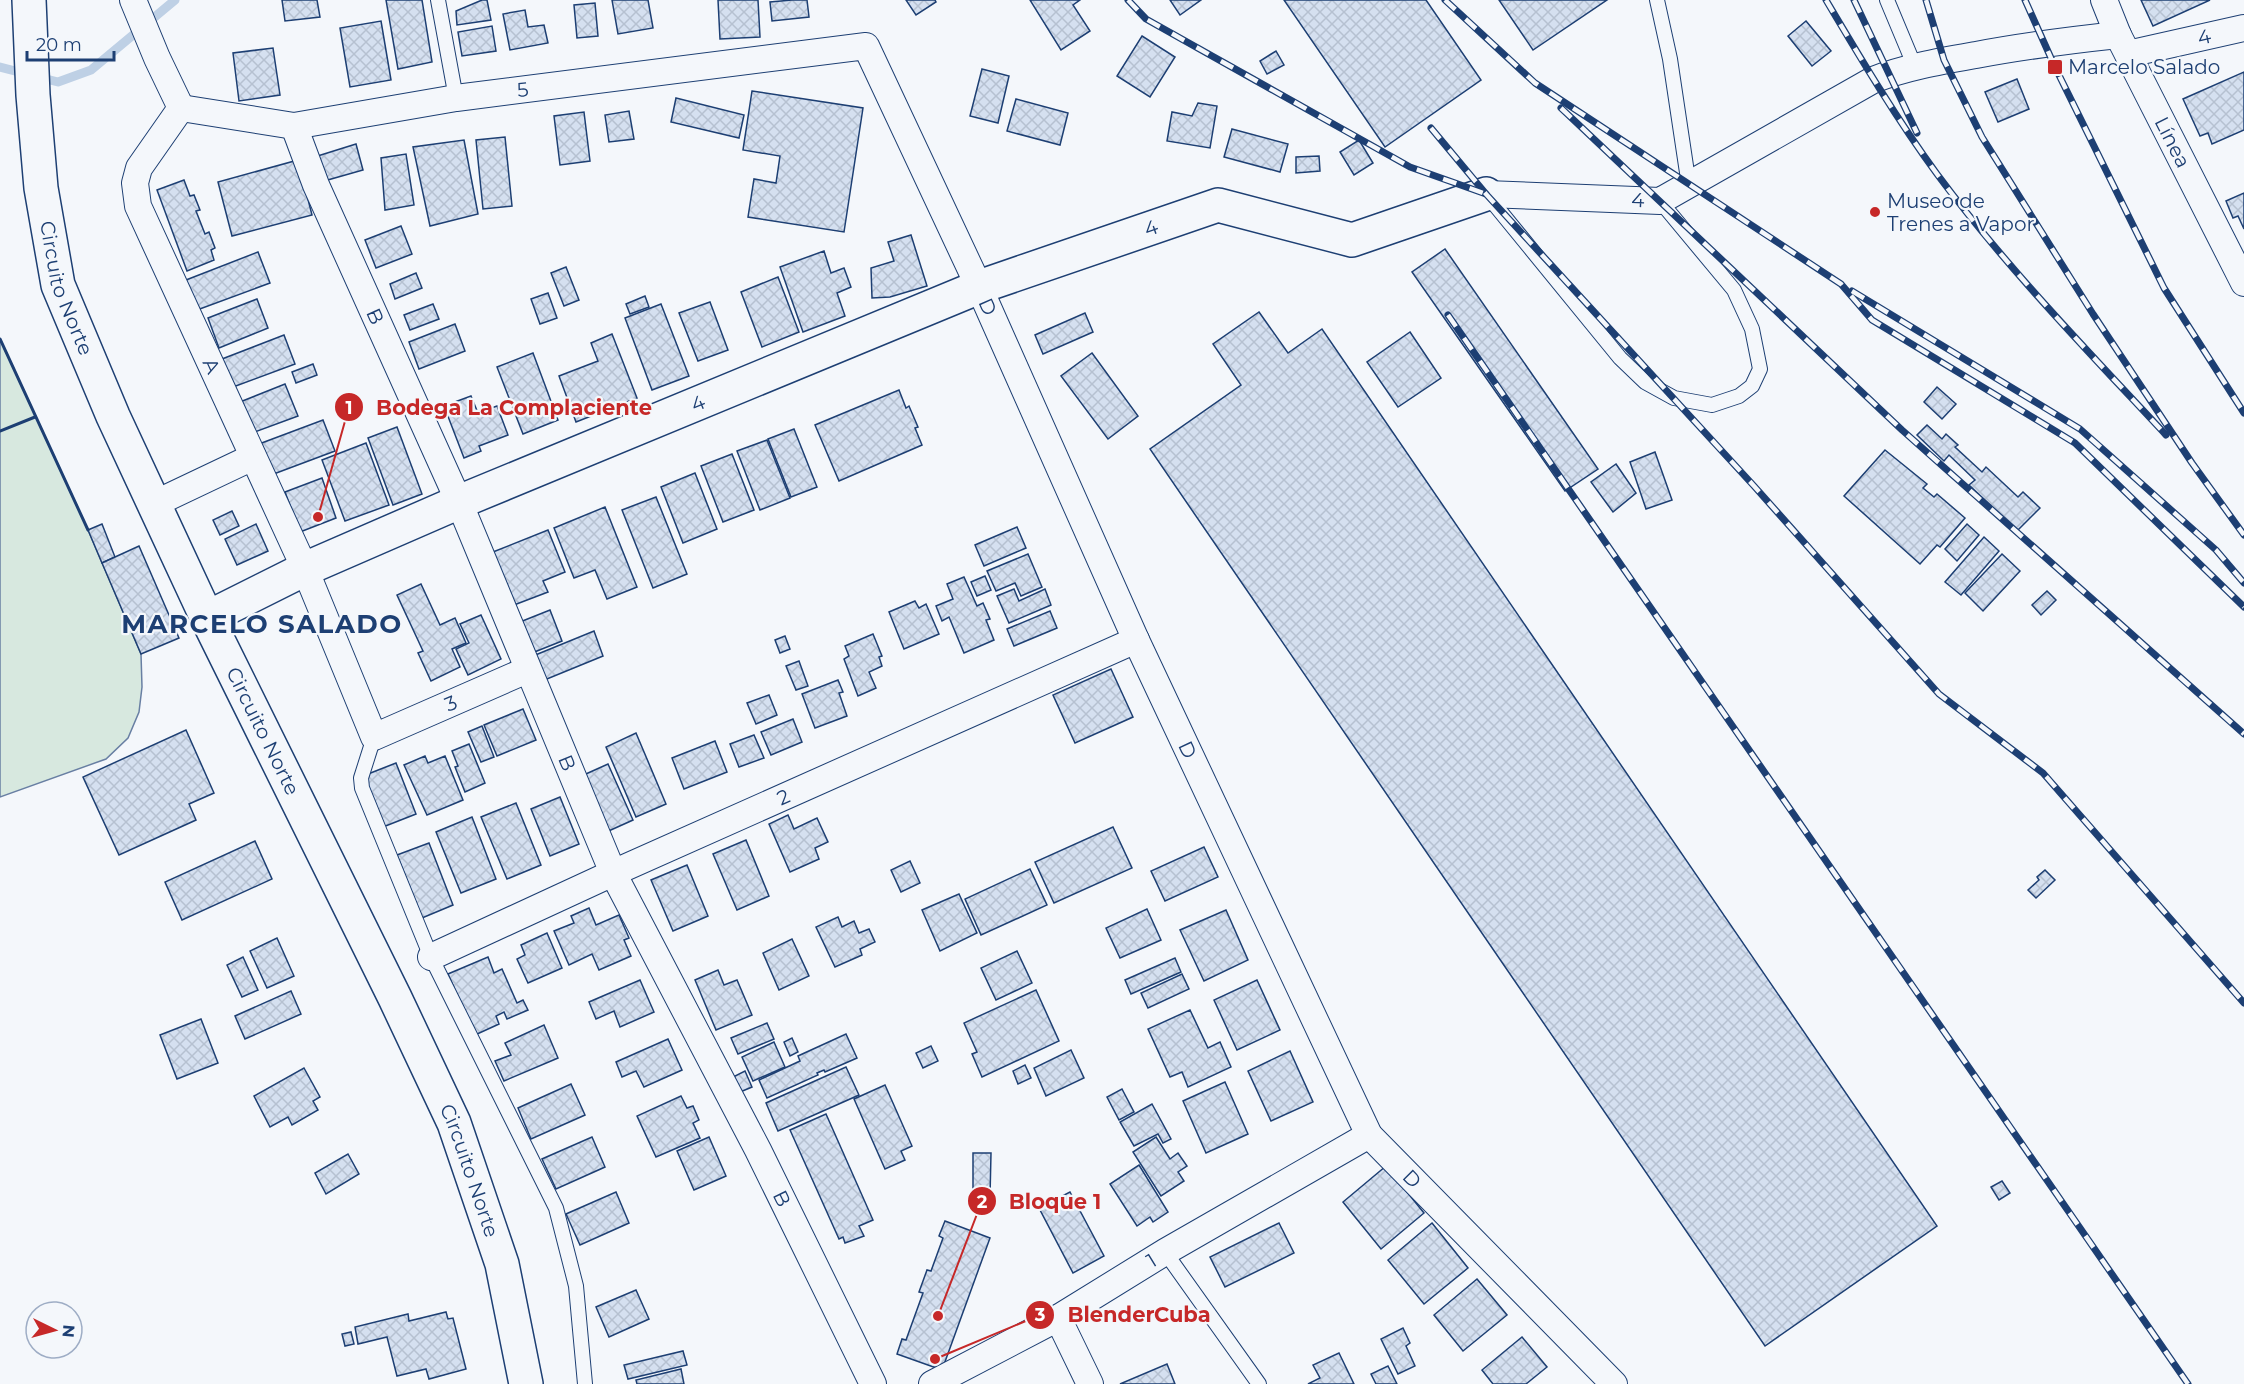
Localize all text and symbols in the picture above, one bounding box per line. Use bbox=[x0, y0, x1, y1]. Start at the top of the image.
scale bar bbox=[27, 24, 114, 62]
street label: 4 bbox=[2195, 24, 2213, 50]
text: 20 m bbox=[36, 34, 82, 56]
place label: Marcelo Salado bbox=[2068, 55, 2220, 79]
marker: Marcelo Salado bbox=[2046, 58, 2064, 76]
street label: 5 bbox=[516, 77, 530, 102]
street label: Línea bbox=[2149, 113, 2195, 172]
street label: 4 bbox=[1631, 188, 1645, 212]
place label: Museo de Trenes a Vapor bbox=[1887, 189, 2034, 236]
marker: Museo de Trenes a Vapor bbox=[1868, 205, 1882, 219]
street label: 4 bbox=[1141, 215, 1161, 242]
street label: Circuito Norte bbox=[35, 219, 98, 359]
street label: D bbox=[974, 294, 1002, 319]
street label: B bbox=[361, 304, 389, 328]
street label: A bbox=[198, 354, 226, 378]
callout: Bodega La Complaciente bbox=[334, 388, 664, 427]
street label: 4 bbox=[687, 390, 709, 417]
text: Bodega La Complaciente bbox=[376, 395, 652, 420]
text: 1 bbox=[345, 397, 353, 419]
district label: MARCELO SALADO bbox=[121, 608, 403, 640]
street label: Circuito Norte bbox=[221, 663, 305, 799]
street label: 3 bbox=[441, 690, 461, 717]
street label: D bbox=[1173, 737, 1202, 762]
street label: B bbox=[553, 751, 581, 774]
street label: 2 bbox=[773, 784, 793, 810]
street label: Circuito Norte bbox=[435, 1100, 504, 1240]
street label: D bbox=[1398, 1164, 1426, 1193]
callout: Bloque 1 bbox=[967, 1182, 1113, 1221]
street label: B bbox=[768, 1186, 796, 1210]
text: Bloque 1 bbox=[1009, 1189, 1101, 1214]
text: 2 bbox=[977, 1191, 988, 1213]
street label: 1 bbox=[1142, 1248, 1161, 1272]
callout: BlenderCuba bbox=[1025, 1295, 1222, 1334]
north arrow bbox=[24, 1300, 84, 1360]
text: BlenderCuba bbox=[1067, 1302, 1211, 1327]
text: 3 bbox=[1034, 1304, 1046, 1326]
text: N bbox=[58, 1324, 78, 1339]

